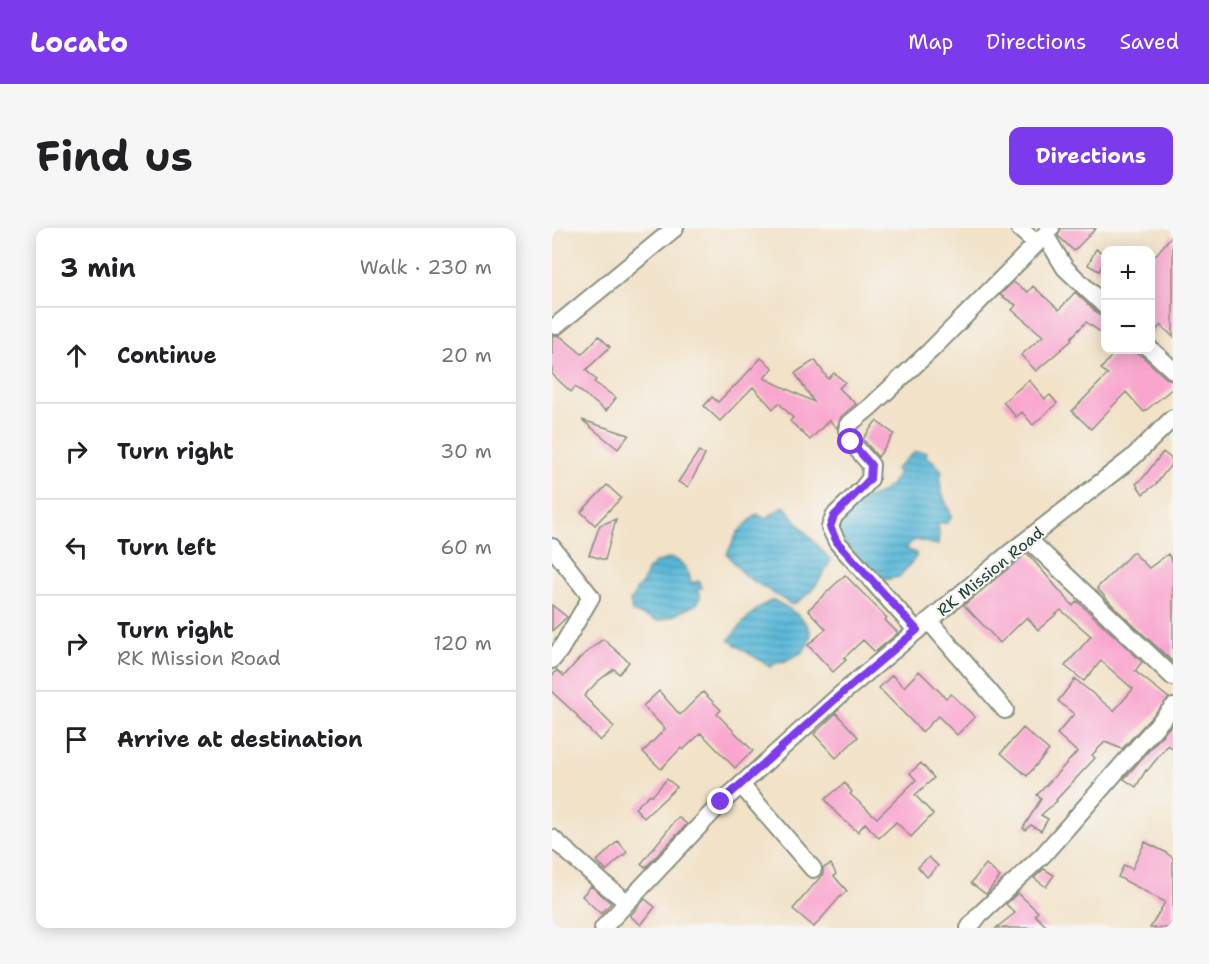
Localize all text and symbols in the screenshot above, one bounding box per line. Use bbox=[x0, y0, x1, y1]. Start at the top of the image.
text: Locato bbox=[30, 23, 128, 61]
text: Map bbox=[908, 28, 953, 56]
text: Directions bbox=[986, 28, 1086, 56]
text: Saved bbox=[1119, 28, 1179, 56]
button: Directions bbox=[1009, 127, 1173, 185]
text: Find us bbox=[36, 128, 193, 184]
map controls bbox=[1101, 246, 1155, 354]
button: + bbox=[1101, 246, 1155, 300]
text: 3 min bbox=[60, 250, 136, 285]
text: Walk · 230 m bbox=[360, 254, 492, 280]
button: − bbox=[1101, 300, 1155, 354]
icon: ahead bbox=[60, 339, 93, 372]
text: Continue bbox=[117, 341, 217, 370]
text: 20 m bbox=[441, 342, 492, 368]
route start bbox=[837, 428, 863, 454]
icon: right bbox=[60, 435, 93, 468]
text: Turn right bbox=[117, 437, 234, 466]
text: 30 m bbox=[440, 438, 492, 464]
street label: RK Mission Road bbox=[933, 522, 1048, 621]
icon: left bbox=[60, 531, 93, 564]
text: Turn left bbox=[117, 533, 216, 562]
text: 60 m bbox=[440, 534, 492, 560]
text: Turn right bbox=[117, 616, 234, 645]
icon: right bbox=[60, 627, 93, 660]
text: 120 m bbox=[433, 630, 492, 656]
text: RK Mission Road bbox=[117, 645, 281, 671]
icon: arrive bbox=[60, 723, 93, 756]
text: Arrive at destination bbox=[117, 725, 363, 754]
route end bbox=[707, 788, 733, 814]

